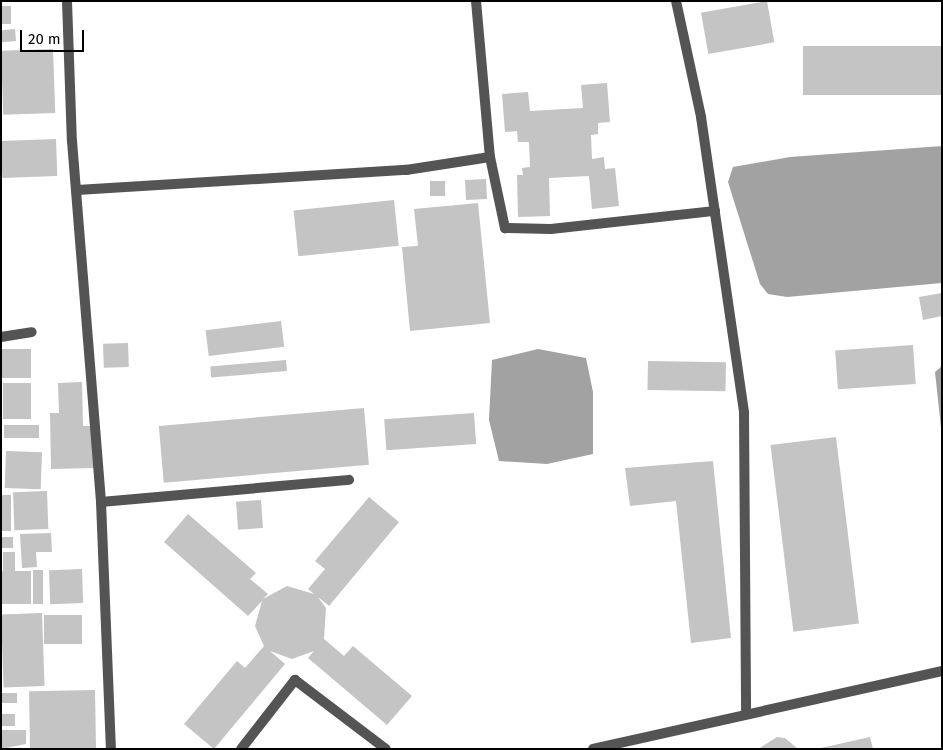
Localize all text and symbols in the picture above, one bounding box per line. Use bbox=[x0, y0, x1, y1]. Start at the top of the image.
scale bar bbox=[22, 20, 86, 52]
text: 20 m bbox=[28, 30, 61, 48]

